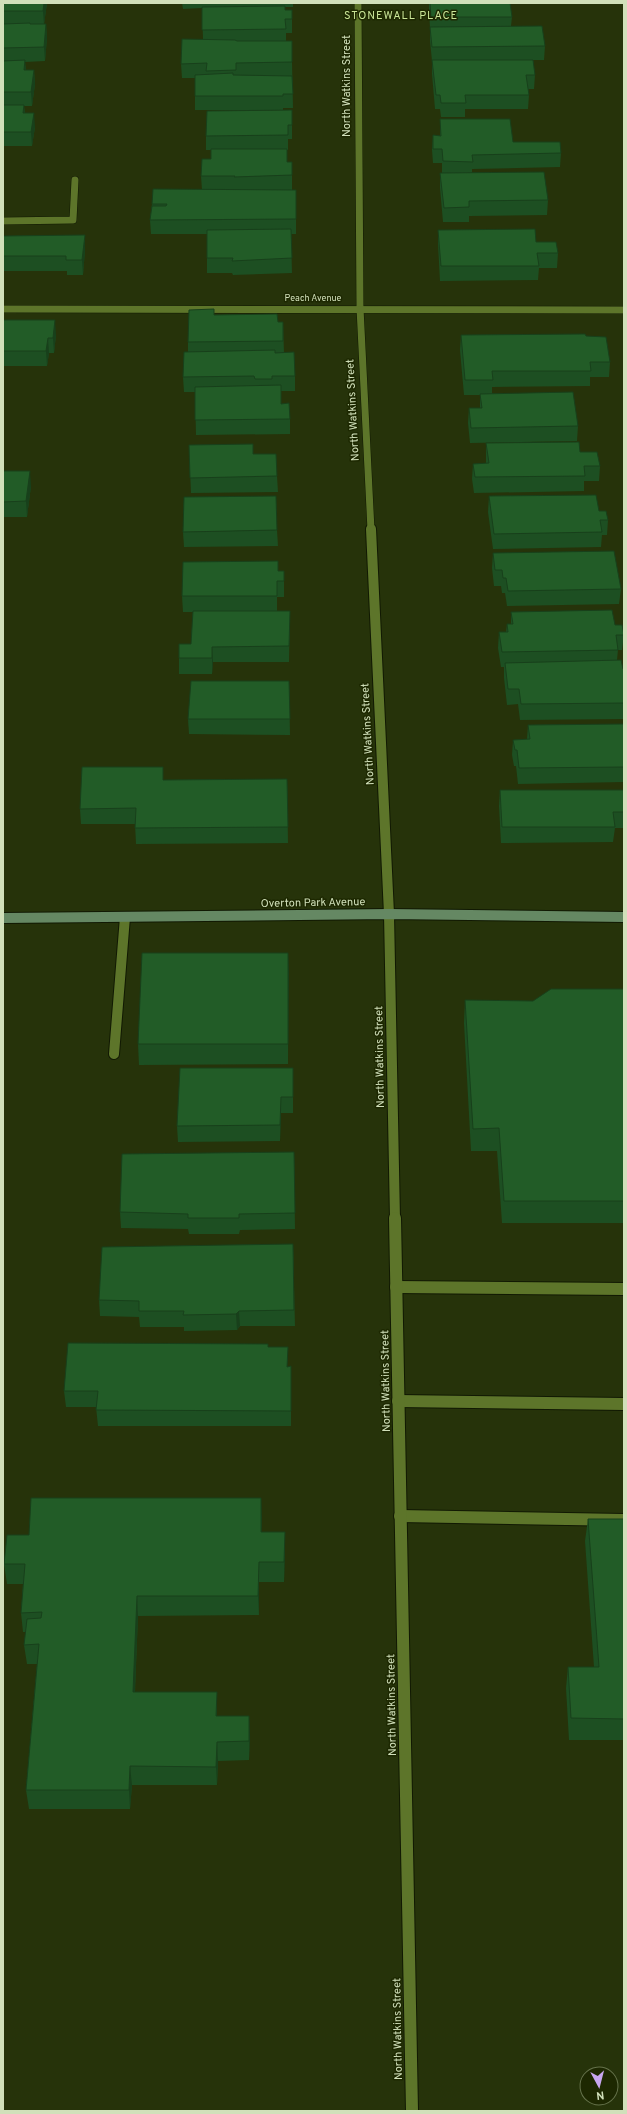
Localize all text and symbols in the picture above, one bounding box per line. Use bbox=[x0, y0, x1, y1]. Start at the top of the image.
district label: STONEWALL PLACE bbox=[344, 9, 458, 23]
street label: North Watkins Street bbox=[340, 35, 354, 137]
street label: Peach Avenue bbox=[285, 293, 342, 304]
street label: North Watkins Street bbox=[343, 359, 363, 461]
street label: North Watkins Street bbox=[358, 683, 378, 785]
street label: Overton Park Avenue bbox=[261, 895, 365, 911]
street label: North Watkins Street bbox=[372, 1006, 388, 1108]
street label: North Watkins Street bbox=[378, 1330, 394, 1432]
street label: North Watkins Street bbox=[384, 1654, 400, 1756]
street label: North Watkins Street bbox=[390, 1978, 406, 2080]
north arrow bbox=[579, 2066, 619, 2106]
text: N bbox=[595, 2088, 605, 2102]

